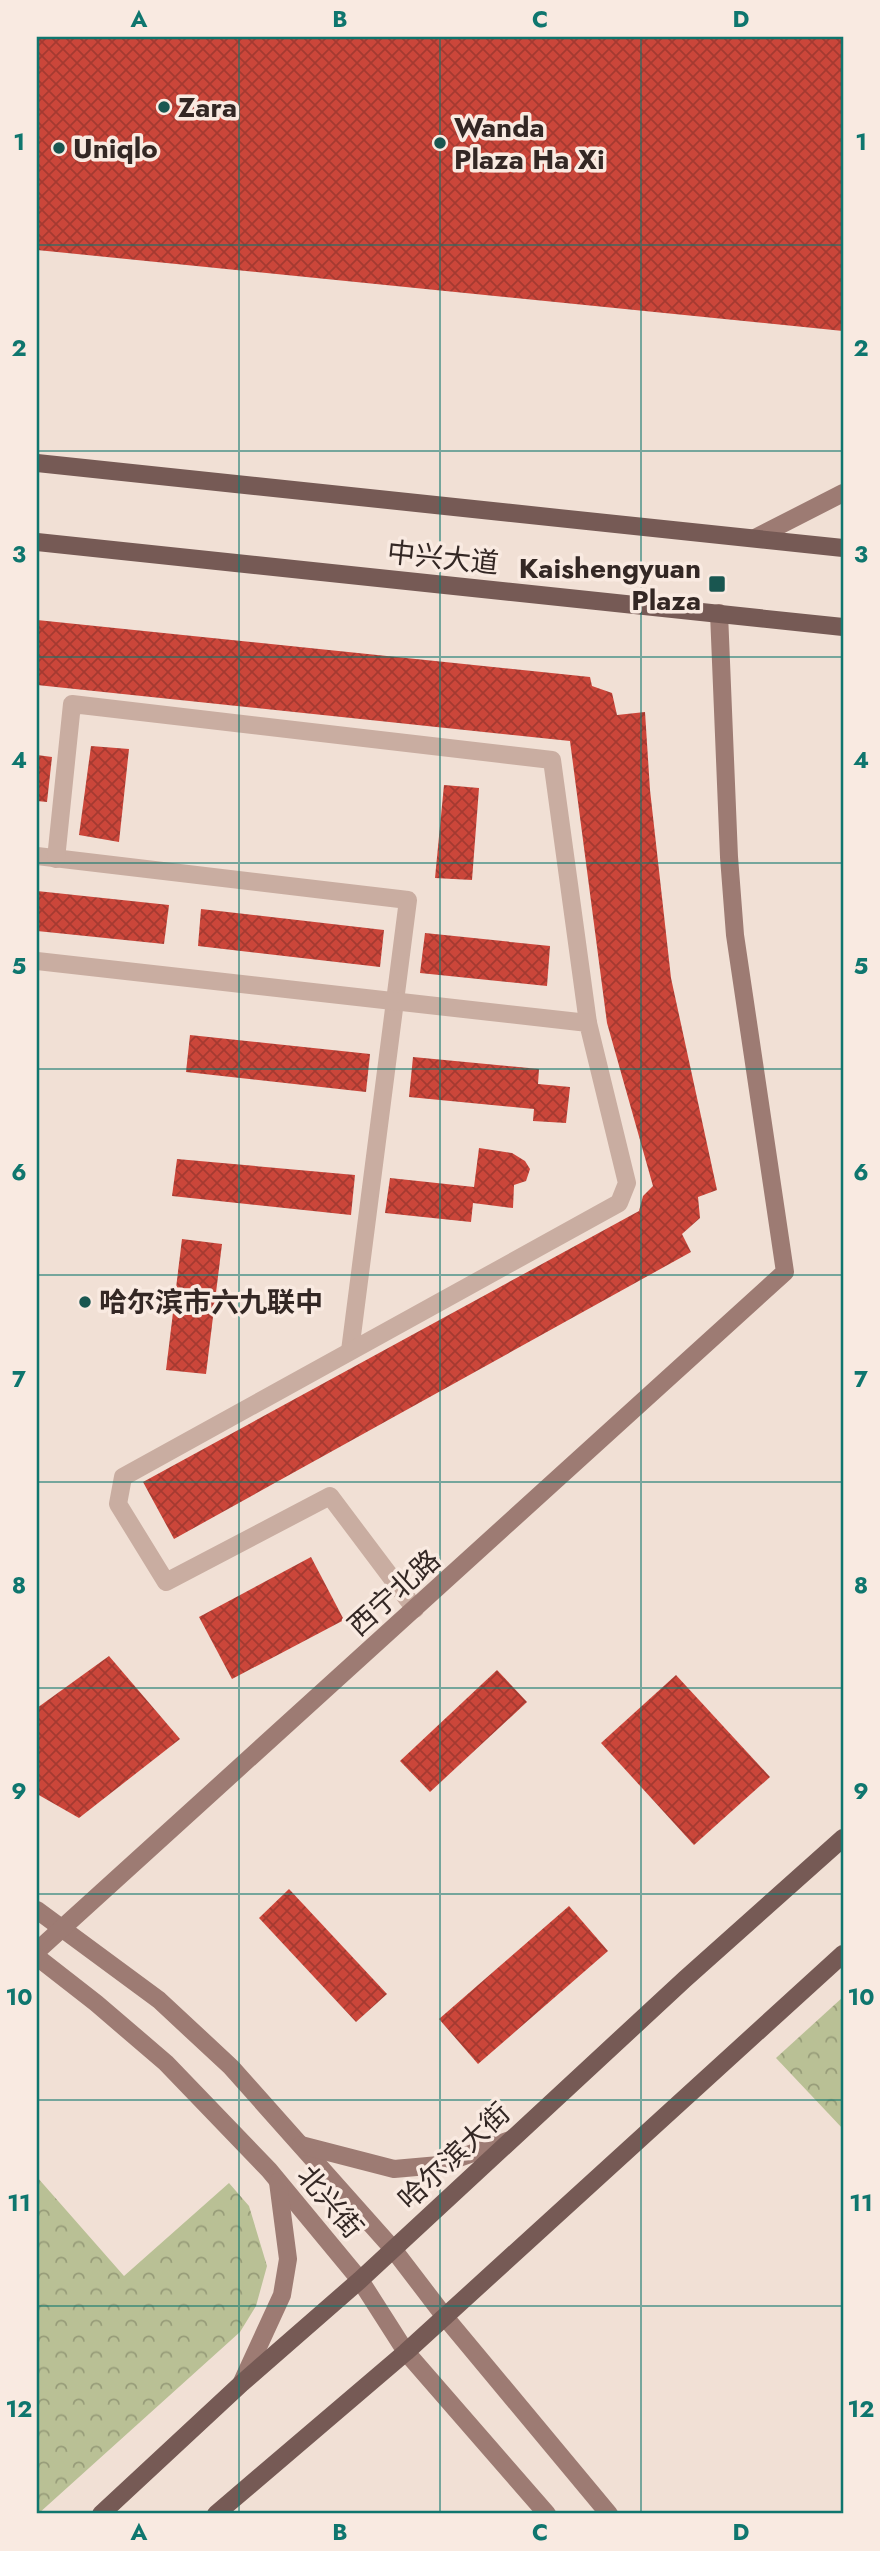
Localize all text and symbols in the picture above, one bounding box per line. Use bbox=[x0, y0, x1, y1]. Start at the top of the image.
text: A bbox=[130, 2, 148, 36]
text: B bbox=[332, 2, 348, 36]
text: C bbox=[532, 2, 548, 36]
text: D bbox=[733, 2, 750, 36]
place label: Zara bbox=[178, 87, 237, 128]
marker: Zara bbox=[156, 99, 172, 115]
place label: Wanda Plaza Ha Xi bbox=[454, 107, 605, 180]
text: 1 bbox=[13, 125, 25, 159]
text: 1 bbox=[855, 125, 867, 159]
place label: Uniqlo bbox=[73, 128, 158, 169]
marker: Wanda Plaza Ha Xi bbox=[432, 135, 448, 151]
marker: Uniqlo bbox=[51, 140, 67, 156]
text: 2 bbox=[11, 331, 27, 365]
text: 2 bbox=[853, 331, 869, 365]
street label: 中兴大道 bbox=[385, 532, 501, 584]
text: 3 bbox=[12, 537, 26, 571]
text: 3 bbox=[854, 537, 868, 571]
place label: Kaishengyuan Plaza bbox=[519, 548, 701, 621]
marker: Kaishengyuan Plaza bbox=[707, 574, 727, 594]
text: 4 bbox=[11, 743, 27, 777]
text: 4 bbox=[853, 743, 869, 777]
text: 5 bbox=[12, 949, 26, 983]
text: 5 bbox=[854, 949, 868, 983]
text: 6 bbox=[11, 1155, 27, 1189]
text: 6 bbox=[853, 1155, 869, 1189]
place label: 哈尔滨市六九联中 bbox=[99, 1282, 323, 1323]
marker: 哈尔滨市六九联中 bbox=[77, 1294, 93, 1310]
text: 7 bbox=[12, 1362, 26, 1396]
text: 7 bbox=[854, 1362, 868, 1396]
street label: 西宁北路 bbox=[339, 1540, 449, 1646]
text: 8 bbox=[12, 1568, 26, 1602]
text: 8 bbox=[854, 1568, 868, 1602]
text: 9 bbox=[11, 1774, 27, 1808]
text: 9 bbox=[853, 1774, 869, 1808]
text: 10 bbox=[6, 1980, 32, 2014]
text: 10 bbox=[848, 1980, 874, 2014]
street label: 哈尔滨大街 bbox=[389, 2093, 519, 2219]
street label: 北兴街 bbox=[287, 2157, 373, 2247]
text: 11 bbox=[7, 2186, 31, 2220]
text: 11 bbox=[849, 2186, 873, 2220]
text: 12 bbox=[6, 2392, 32, 2426]
text: 12 bbox=[848, 2392, 874, 2426]
text: A bbox=[130, 2515, 148, 2549]
text: B bbox=[332, 2515, 348, 2549]
text: C bbox=[532, 2515, 548, 2549]
text: D bbox=[733, 2515, 750, 2549]

